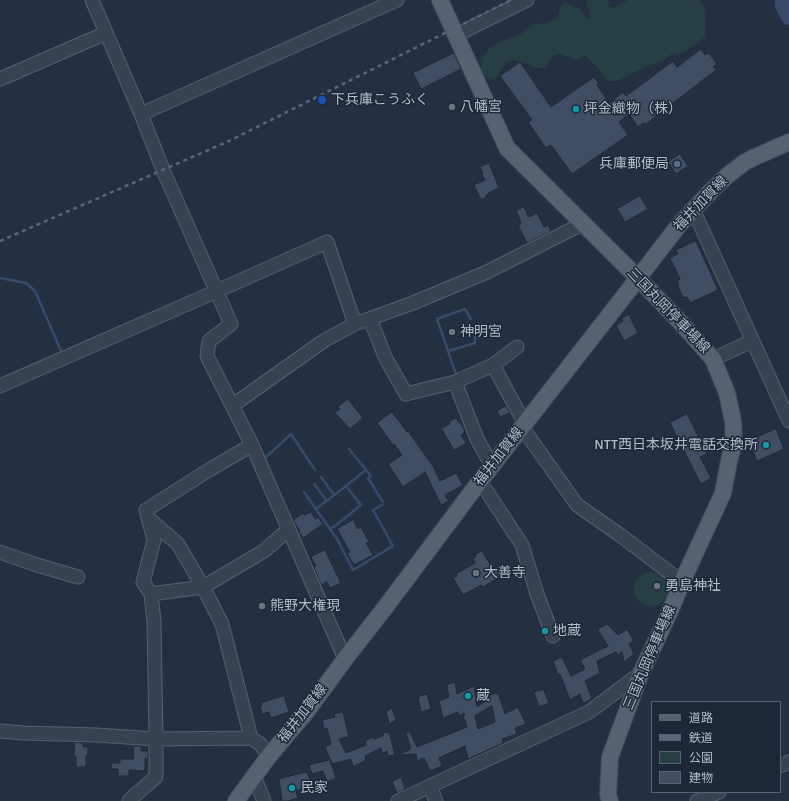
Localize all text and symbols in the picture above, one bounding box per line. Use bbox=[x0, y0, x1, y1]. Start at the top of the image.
place label: 下兵庫こうふく bbox=[331, 92, 429, 108]
marker: 下兵庫こうふく bbox=[316, 94, 328, 106]
place label: 八幡宮 bbox=[460, 99, 502, 115]
place label: 坪金織物（株） bbox=[584, 101, 682, 117]
marker: 八幡宮 bbox=[447, 102, 457, 112]
marker: 坪金織物（株） bbox=[571, 104, 581, 114]
place label: 兵庫郵便局 bbox=[599, 156, 669, 172]
marker: 兵庫郵便局 bbox=[672, 159, 682, 169]
street label: 福井加賀線 bbox=[671, 173, 731, 235]
street label: 三国丸岡停車場線 bbox=[623, 265, 713, 357]
place label: 神明宮 bbox=[460, 324, 502, 340]
marker: 神明宮 bbox=[447, 327, 457, 337]
street label: 福井加賀線 bbox=[471, 424, 527, 490]
place label: NTT西日本坂井電話交換所 bbox=[594, 437, 758, 453]
marker: NTT西日本坂井電話交換所 bbox=[761, 440, 771, 450]
place label: 大善寺 bbox=[484, 565, 526, 581]
marker: 大善寺 bbox=[471, 568, 481, 578]
place label: 勇島神社 bbox=[665, 578, 721, 594]
marker: 勇島神社 bbox=[652, 581, 662, 591]
place label: 熊野大権現 bbox=[270, 598, 340, 614]
marker: 熊野大権現 bbox=[257, 601, 267, 611]
street label: 三国丸岡停車場線 bbox=[620, 603, 680, 713]
place label: 地蔵 bbox=[553, 623, 581, 639]
marker: 地蔵 bbox=[540, 626, 550, 636]
street label: 福井加賀線 bbox=[275, 681, 331, 747]
place label: 蔵 bbox=[476, 688, 490, 704]
marker: 蔵 bbox=[463, 691, 473, 701]
legend bbox=[651, 701, 781, 793]
text: 道路 bbox=[689, 711, 713, 726]
text: 鉄道 bbox=[689, 731, 713, 746]
text: 公園 bbox=[689, 751, 713, 766]
text: 建物 bbox=[689, 771, 713, 786]
place label: 民家 bbox=[300, 780, 328, 796]
marker: 民家 bbox=[287, 783, 297, 793]

